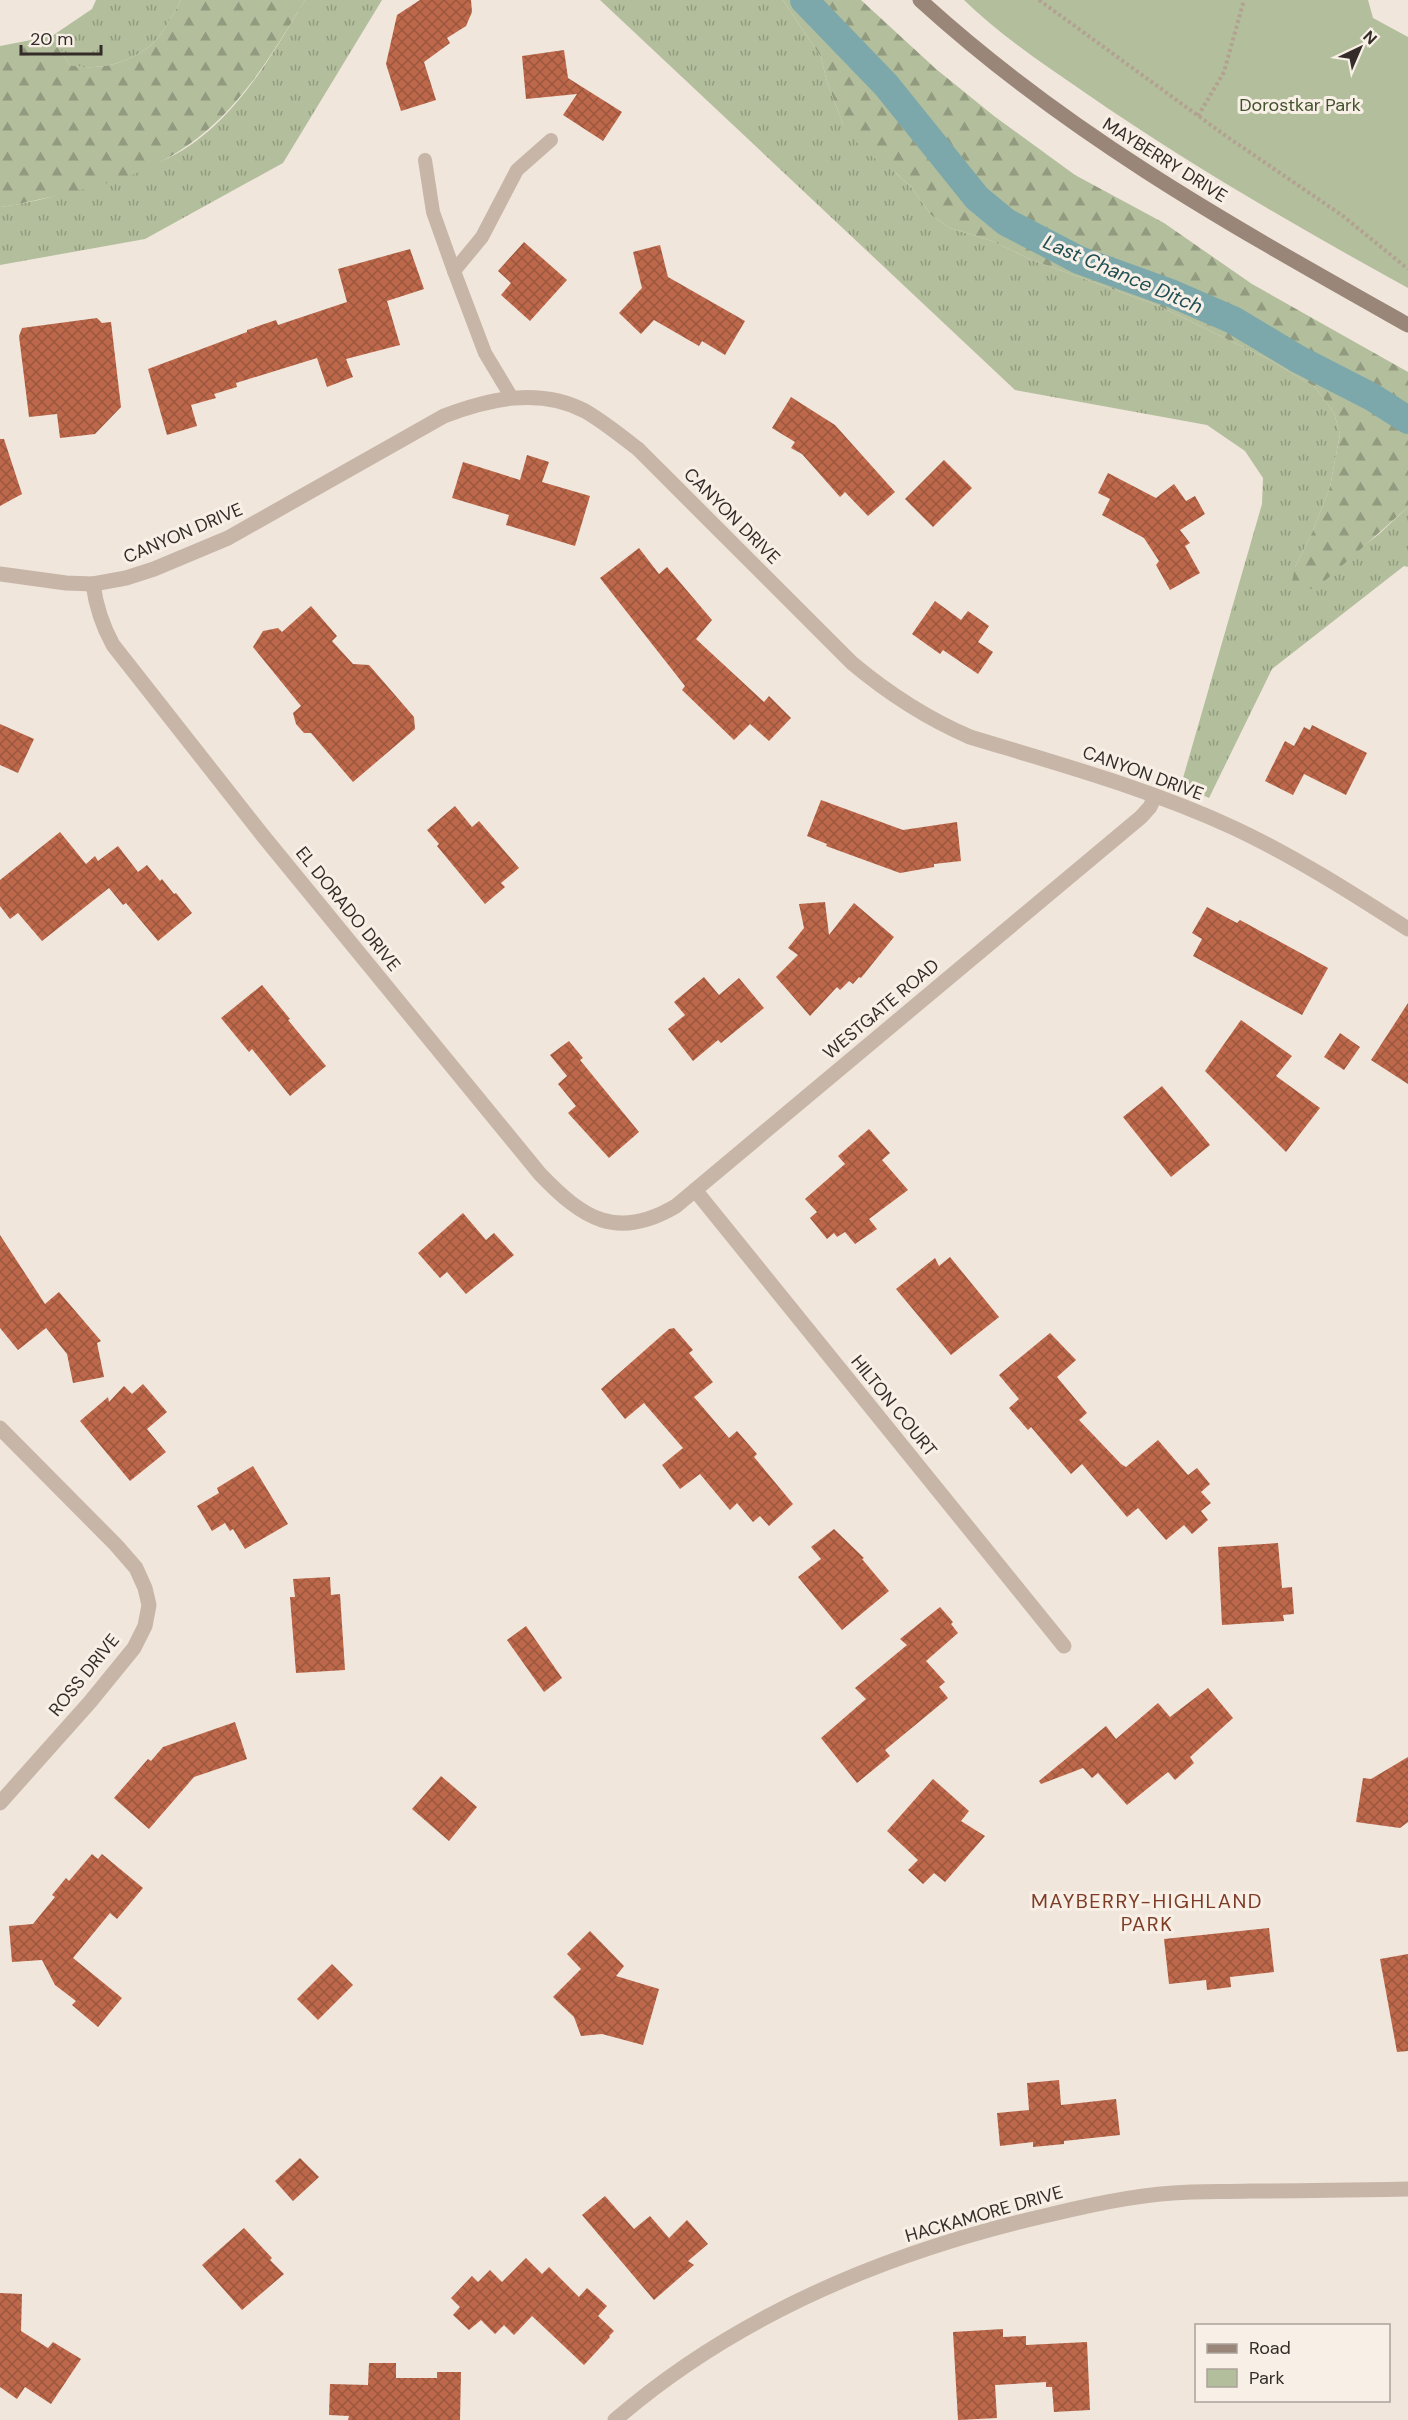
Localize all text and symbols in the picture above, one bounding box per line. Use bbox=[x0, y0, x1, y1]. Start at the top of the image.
scale bar bbox=[21, 18, 100, 56]
north arrow bbox=[1330, 18, 1390, 78]
text: N bbox=[1359, 26, 1382, 49]
text: 20 m bbox=[30, 27, 73, 51]
park label: Dorostkar Park bbox=[1239, 93, 1361, 117]
street label: MAYBERRY DRIVE bbox=[1098, 112, 1232, 208]
water label: Last Chance Ditch bbox=[1039, 229, 1207, 319]
street label: CANYON DRIVE bbox=[679, 463, 785, 569]
street label: CANYON DRIVE bbox=[120, 497, 246, 569]
street label: CANYON DRIVE bbox=[1079, 740, 1207, 806]
street label: EL DORADO DRIVE bbox=[290, 842, 406, 976]
street label: WESTGATE ROAD bbox=[818, 953, 944, 1065]
street label: HILTON COURT bbox=[846, 1350, 942, 1462]
street label: ROSS DRIVE bbox=[43, 1629, 125, 1721]
district label: MAYBERRY-HIGHLAND PARK bbox=[1031, 1888, 1263, 1937]
street label: HACKAMORE DRIVE bbox=[902, 2180, 1066, 2248]
legend bbox=[1195, 2324, 1390, 2402]
text: Road bbox=[1249, 2336, 1291, 2360]
text: Park bbox=[1249, 2366, 1285, 2390]

